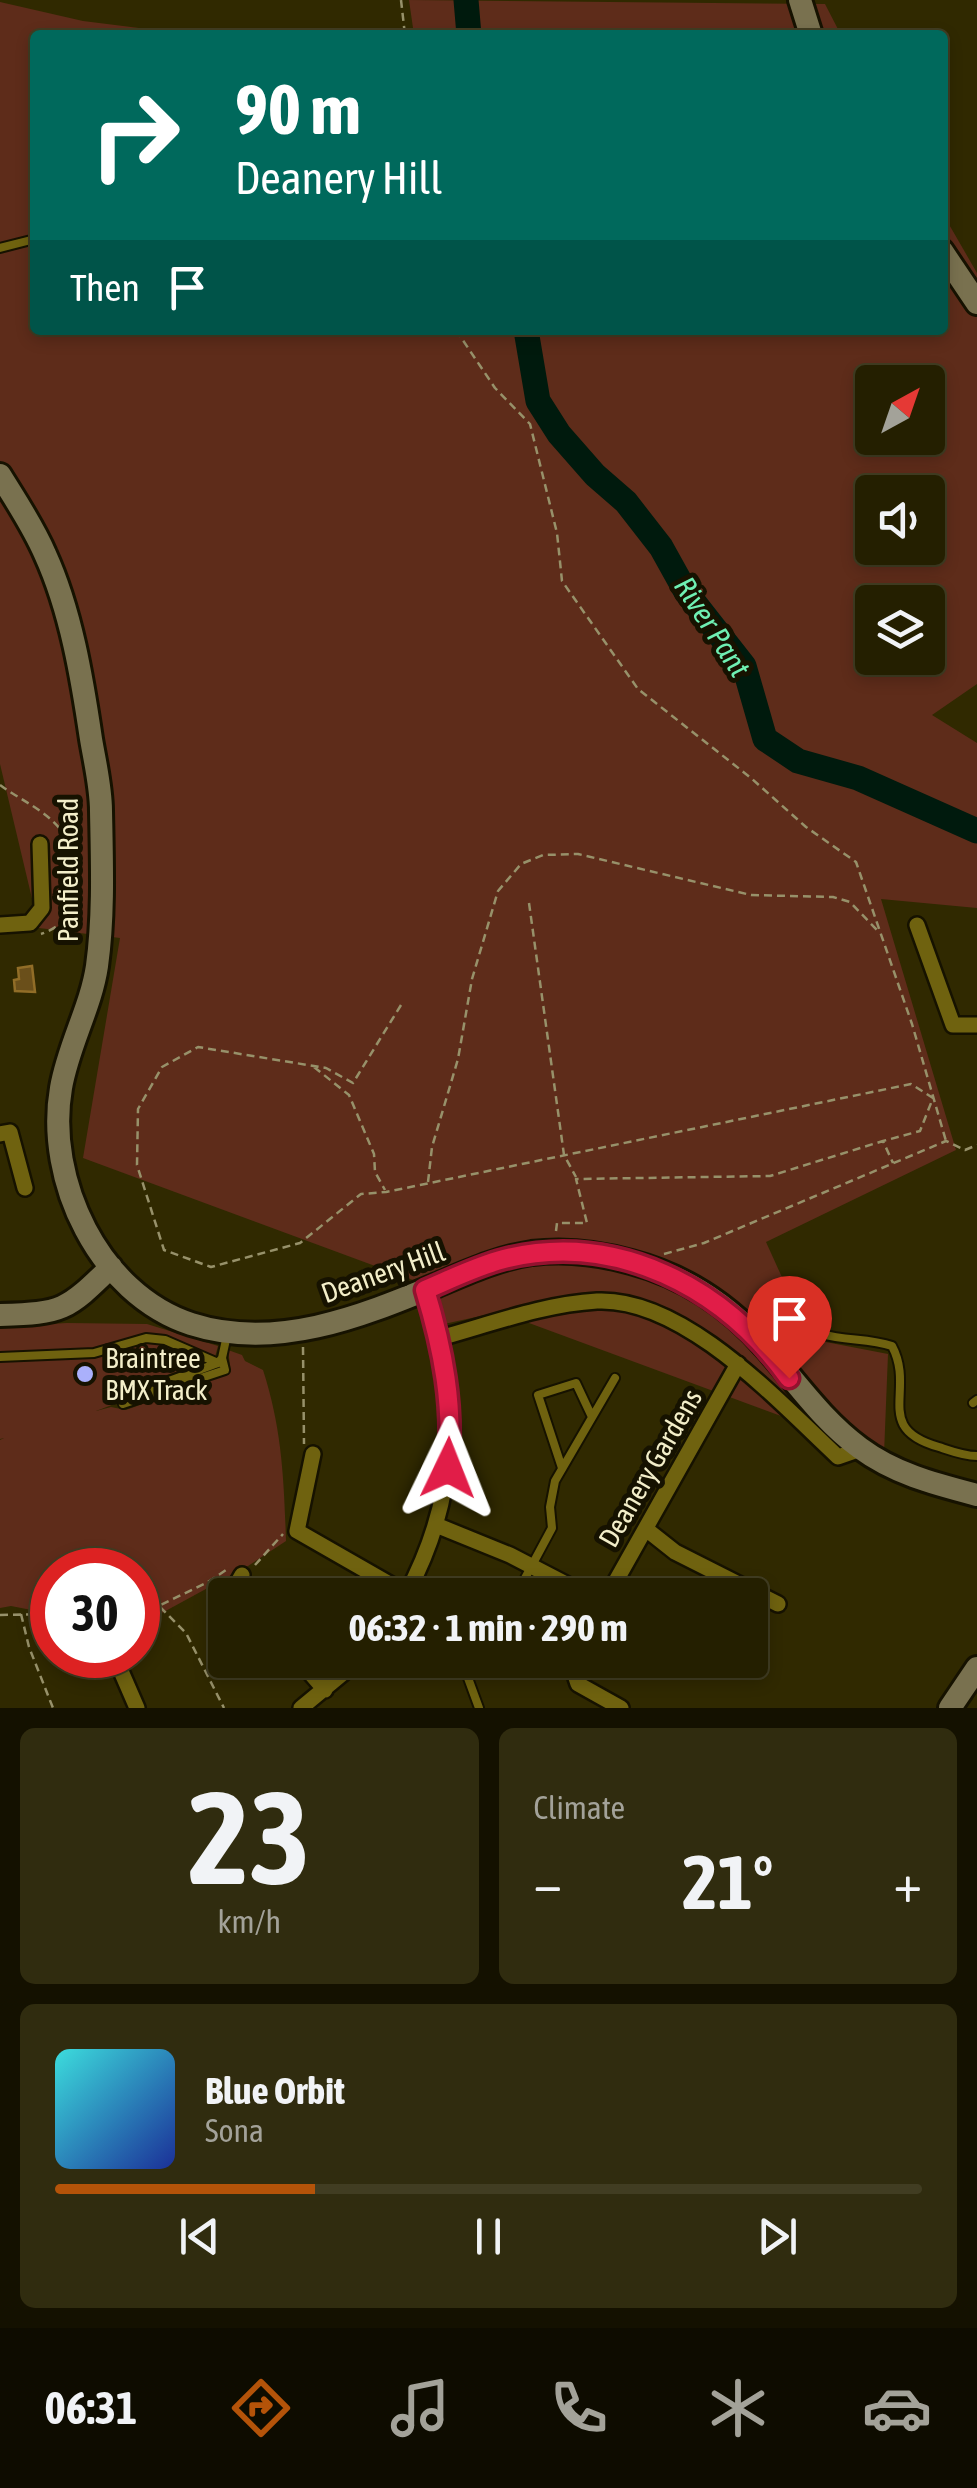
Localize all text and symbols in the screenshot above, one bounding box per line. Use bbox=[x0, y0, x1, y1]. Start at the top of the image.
text: 90 m bbox=[235, 69, 361, 149]
icon: right bbox=[70, 70, 200, 200]
text: Deanery Hill bbox=[235, 152, 442, 204]
icon: arrive bbox=[160, 260, 215, 315]
text: Then bbox=[70, 266, 140, 309]
north arrow bbox=[855, 365, 945, 455]
map controls bbox=[855, 365, 945, 675]
button: sound bbox=[855, 475, 945, 565]
water label: River Pant bbox=[668, 570, 758, 683]
button: layers bbox=[855, 585, 945, 675]
street label: Panfield Road bbox=[52, 798, 84, 942]
street label: Deanery Hill bbox=[317, 1235, 450, 1309]
pin bbox=[747, 1276, 832, 1379]
icon: arrive bbox=[762, 1291, 817, 1346]
place label: Braintree BMX Track bbox=[105, 1342, 207, 1406]
marker: Braintree BMX Track bbox=[74, 1363, 96, 1385]
street label: Deanery Gardens bbox=[592, 1383, 708, 1553]
position arrow bbox=[396, 1416, 500, 1520]
speed limit sign: 30 bbox=[30, 1548, 160, 1678]
text: 06:32 · 1 min · 290 m bbox=[348, 1606, 628, 1649]
text: 23 bbox=[188, 1763, 310, 1912]
text: Climate bbox=[534, 1789, 625, 1826]
text: 21° bbox=[682, 1839, 773, 1925]
text: − bbox=[534, 1851, 562, 1914]
text: + bbox=[893, 1851, 922, 1914]
text: km/h bbox=[218, 1903, 281, 1940]
text: Blue Orbit bbox=[205, 2069, 345, 2112]
text: Sona bbox=[205, 2112, 264, 2149]
icon: previous bbox=[172, 2209, 227, 2264]
icon: pause bbox=[461, 2209, 516, 2264]
icon: next bbox=[750, 2209, 805, 2264]
icon: directions bbox=[226, 2373, 296, 2443]
icon: music bbox=[385, 2373, 455, 2443]
icon: phone bbox=[544, 2373, 614, 2443]
icon: climate bbox=[703, 2373, 773, 2443]
icon: car bbox=[862, 2373, 932, 2443]
text: 06:31 bbox=[45, 2382, 137, 2434]

